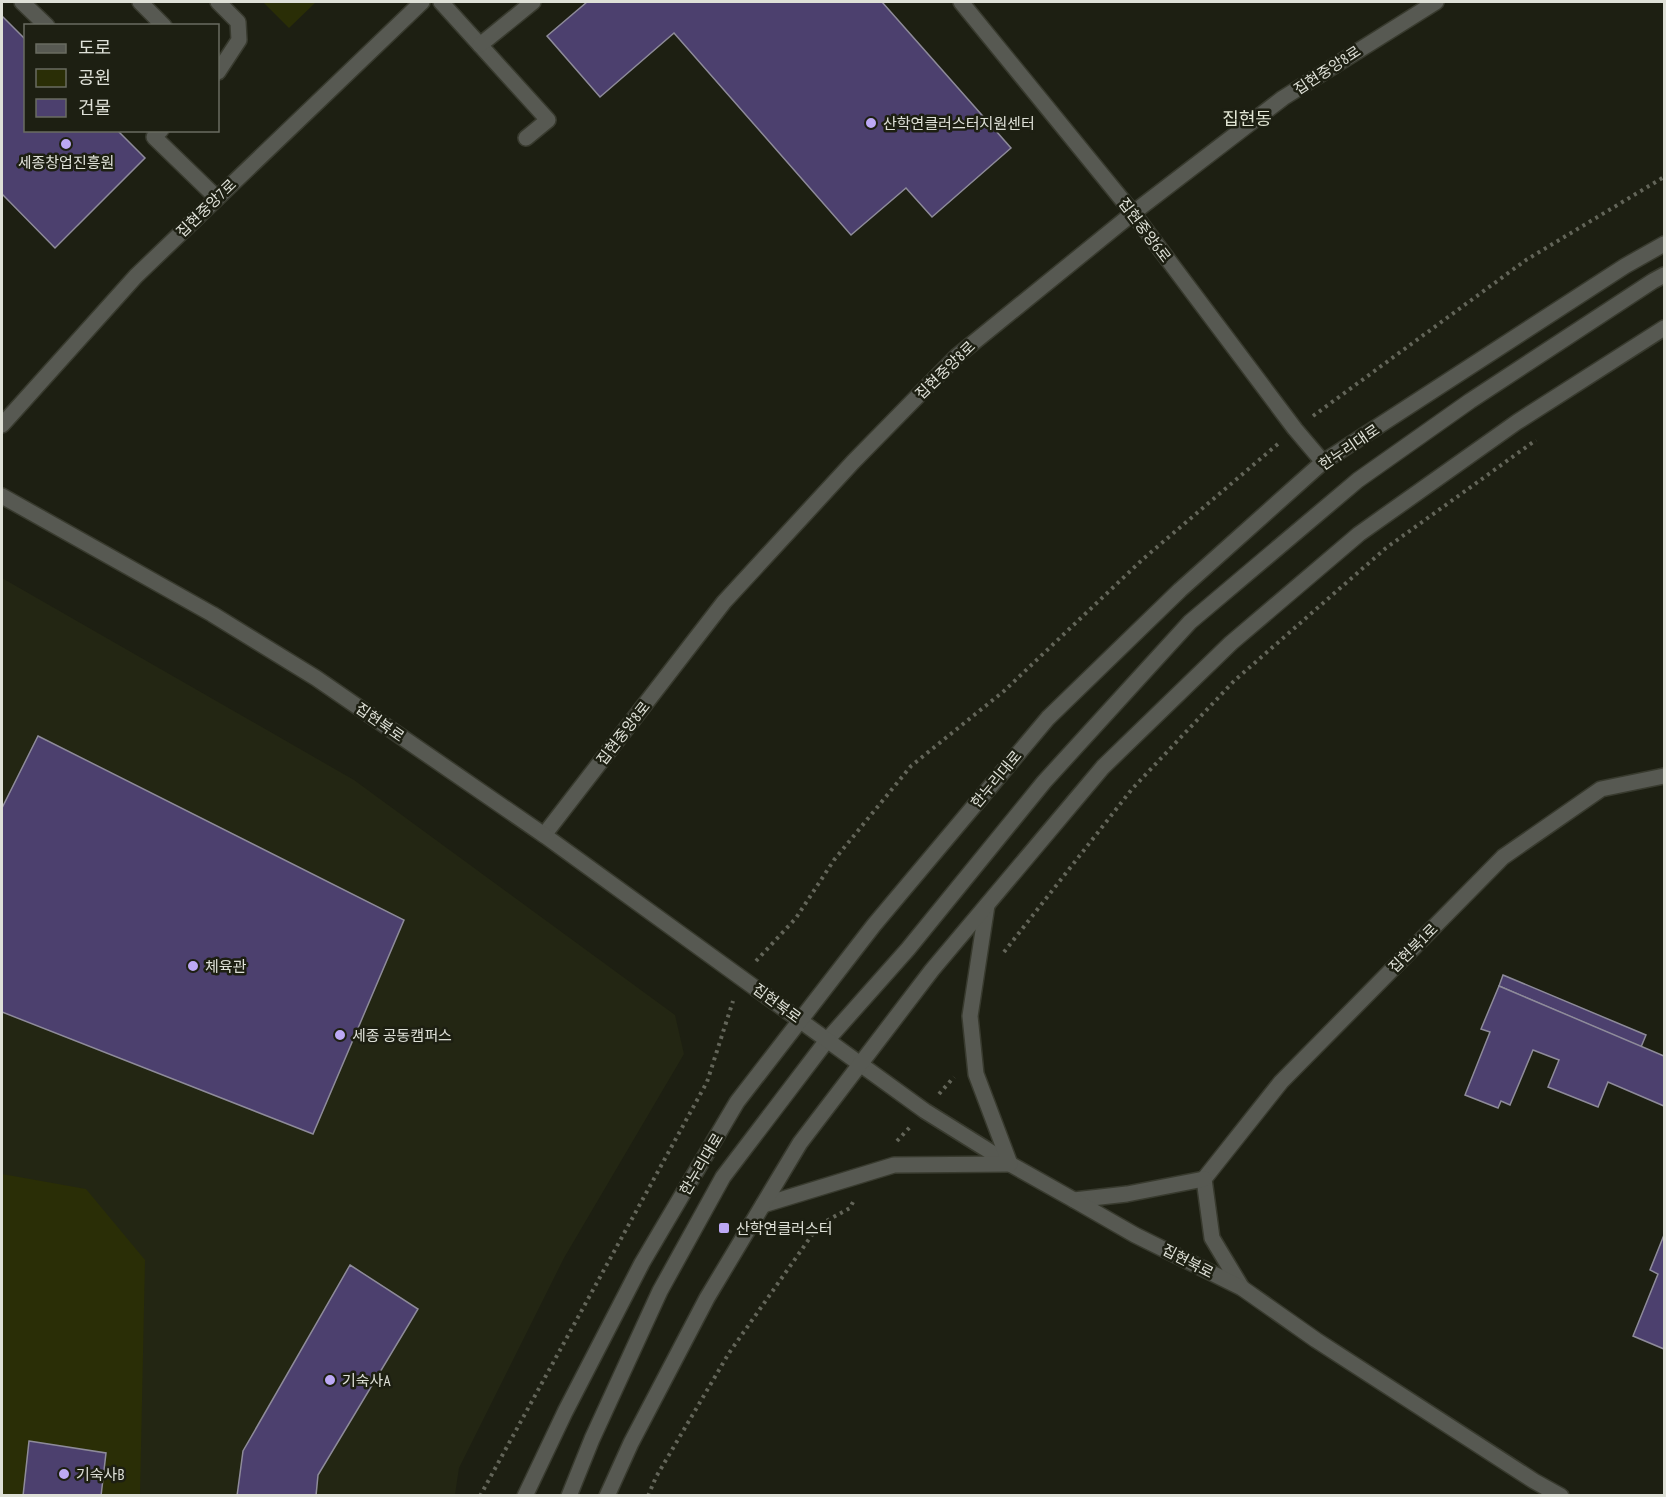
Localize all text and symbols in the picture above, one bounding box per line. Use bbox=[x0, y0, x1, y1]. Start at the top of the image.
legend bbox=[24, 24, 219, 132]
text: 도로 bbox=[78, 36, 111, 59]
street label: 집현중앙8로 bbox=[1290, 41, 1364, 99]
text: 공원 bbox=[78, 66, 111, 89]
text: 건물 bbox=[78, 96, 111, 119]
district label: 집현동 bbox=[1222, 107, 1272, 130]
place label: 산학연클러스터지원센터 bbox=[883, 114, 1035, 133]
marker: 산학연클러스터지원센터 bbox=[864, 116, 878, 130]
marker: 세종창업진흥원 bbox=[59, 137, 73, 151]
place label: 세종창업진흥원 bbox=[18, 153, 114, 172]
street label: 집현중앙7로 bbox=[172, 175, 240, 241]
street label: 집현중앙6로 bbox=[1115, 194, 1175, 266]
street label: 집현중앙8로 bbox=[911, 337, 979, 403]
street label: 한누리대로 bbox=[1315, 420, 1383, 474]
street label: 집현중앙8로 bbox=[592, 697, 654, 769]
street label: 집현북로 bbox=[352, 698, 408, 746]
street label: 한누리대로 bbox=[967, 746, 1025, 812]
street label: 집현북1로 bbox=[1384, 919, 1442, 977]
place label: 체육관 bbox=[205, 957, 247, 976]
marker: 체육관 bbox=[186, 959, 200, 973]
street label: 집현북로 bbox=[749, 979, 805, 1027]
place label: 세종 공동캠퍼스 bbox=[352, 1026, 452, 1045]
marker: 세종 공동캠퍼스 bbox=[333, 1028, 347, 1042]
street label: 한누리대로 bbox=[675, 1130, 727, 1198]
place label: 산학연클러스터 bbox=[736, 1219, 833, 1238]
marker: 산학연클러스터 bbox=[717, 1221, 731, 1235]
street label: 집현북로 bbox=[1159, 1240, 1217, 1282]
place label: 기숙사A bbox=[342, 1371, 391, 1390]
marker: 기숙사A bbox=[323, 1373, 337, 1387]
place label: 기숙사B bbox=[76, 1465, 124, 1484]
marker: 기숙사B bbox=[57, 1467, 71, 1481]

